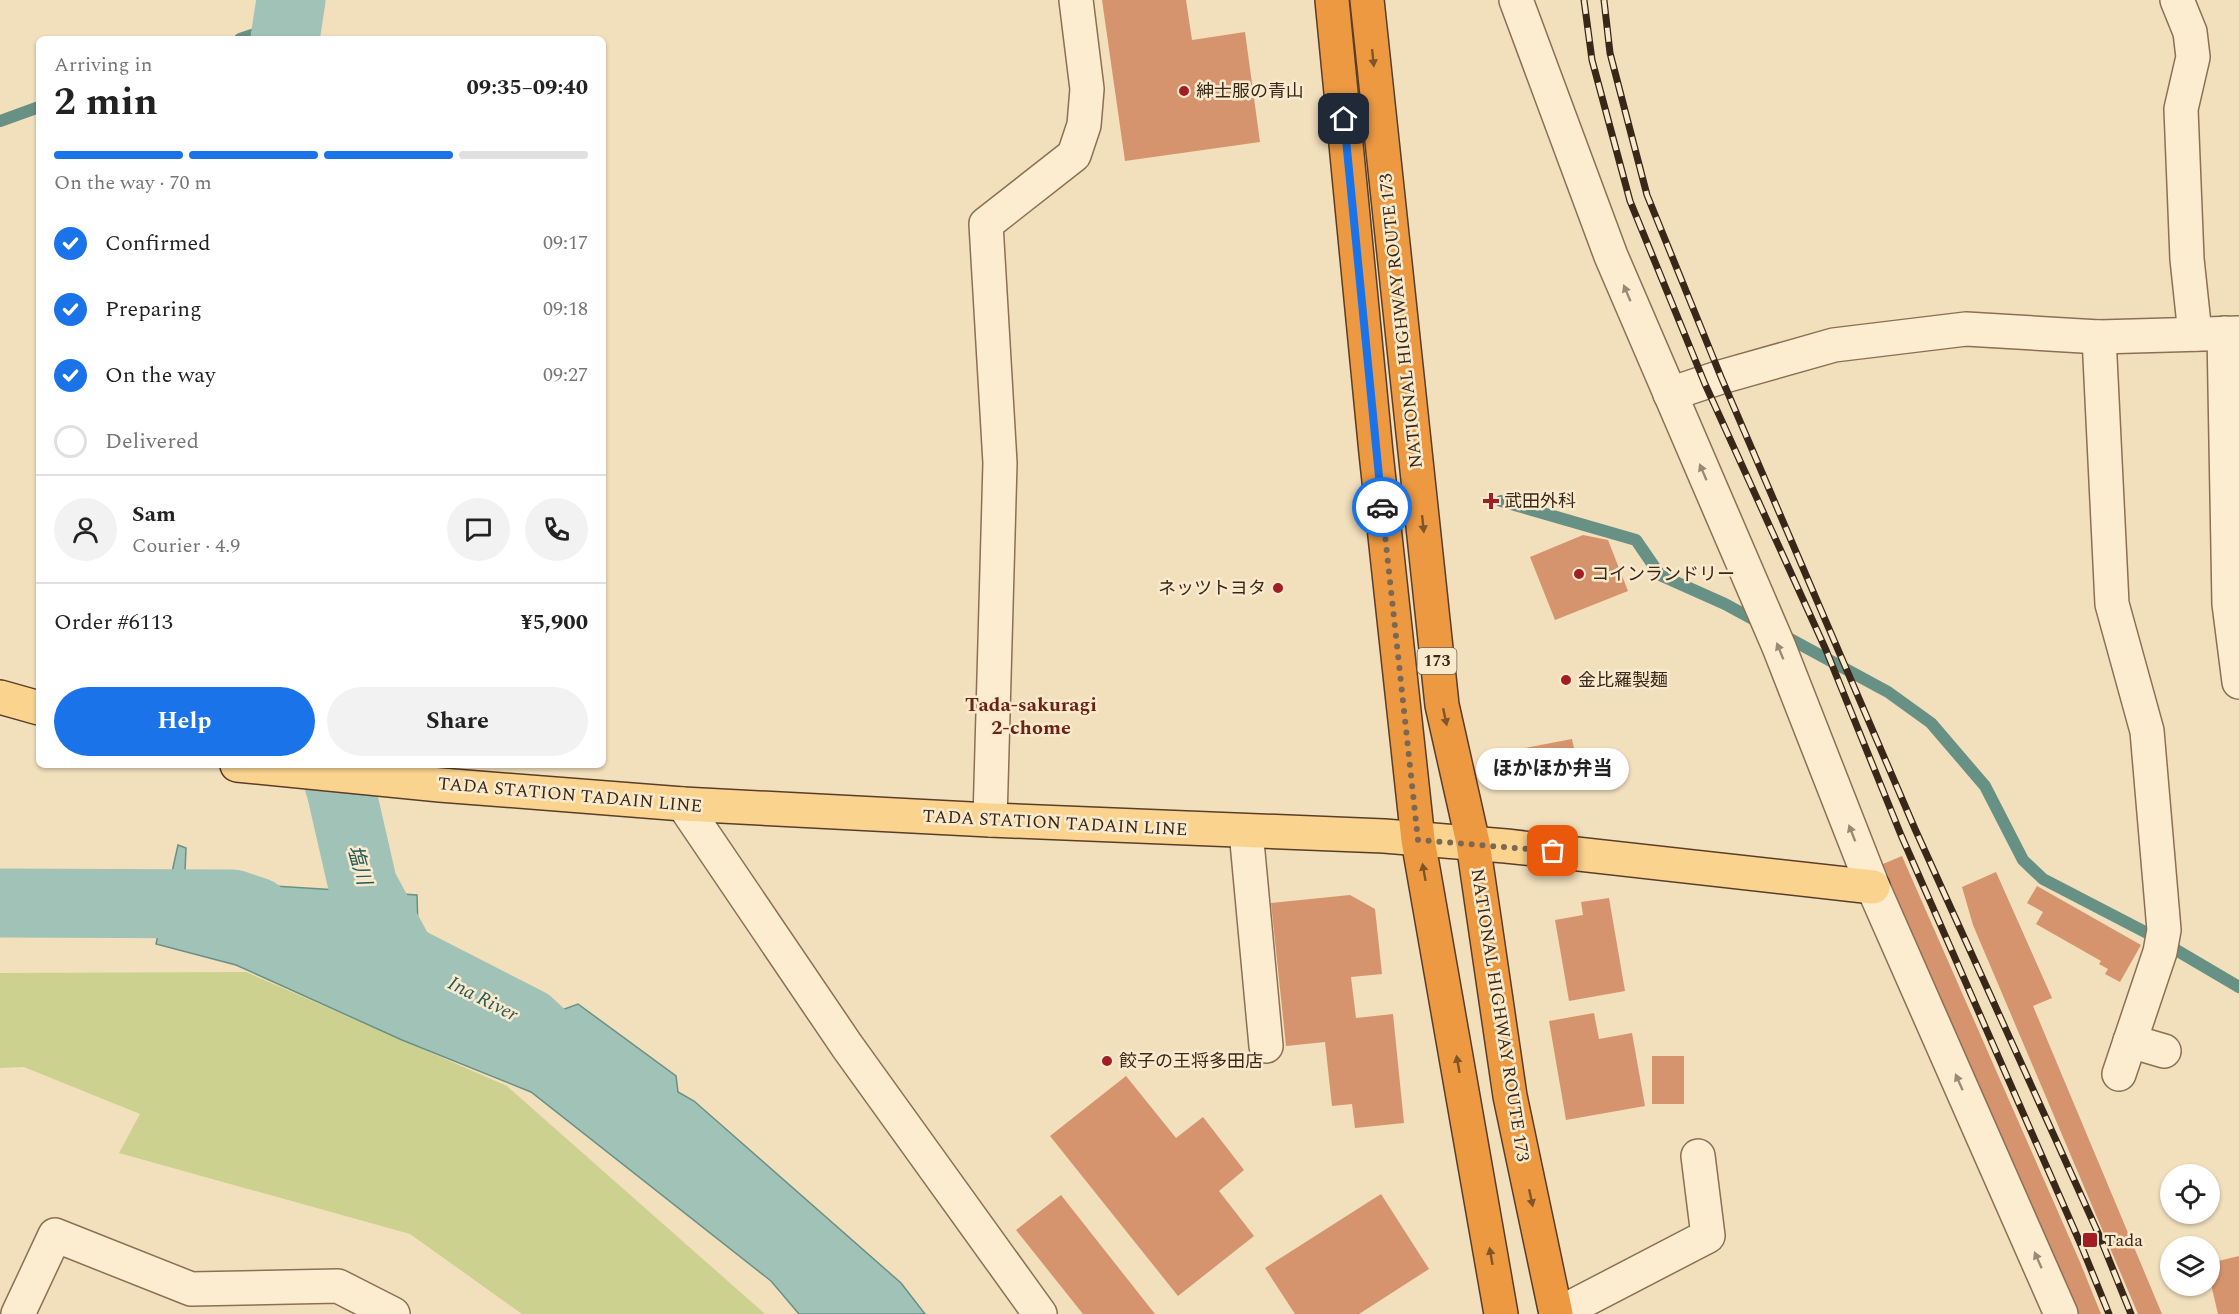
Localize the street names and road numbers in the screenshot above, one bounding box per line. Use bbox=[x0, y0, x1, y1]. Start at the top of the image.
street label: NATIONAL HIGHWAY ROUTE 173 bbox=[1372, 172, 1430, 470]
road number: 173 bbox=[1418, 648, 1456, 674]
street label: TADA STATION TADAIN LINE bbox=[437, 770, 703, 820]
street label: TADA STATION TADAIN LINE bbox=[922, 803, 1188, 843]
street label: NATIONAL HIGHWAY ROUTE 173 bbox=[1463, 867, 1537, 1163]

